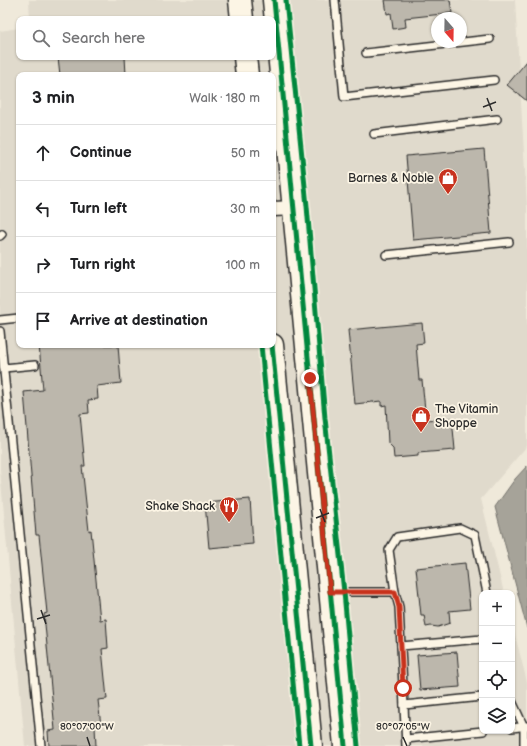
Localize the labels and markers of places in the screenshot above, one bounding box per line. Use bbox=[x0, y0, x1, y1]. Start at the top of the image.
shop icon: Barnes & Noble bbox=[437, 167, 459, 195]
place label: Barnes & Noble bbox=[348, 171, 434, 186]
place label: The Vitamin Shoppe bbox=[435, 402, 499, 431]
shop icon: The Vitamin Shoppe bbox=[410, 405, 432, 433]
restaurant icon: Shake Shack bbox=[218, 495, 240, 523]
place label: Shake Shack bbox=[146, 499, 215, 514]

